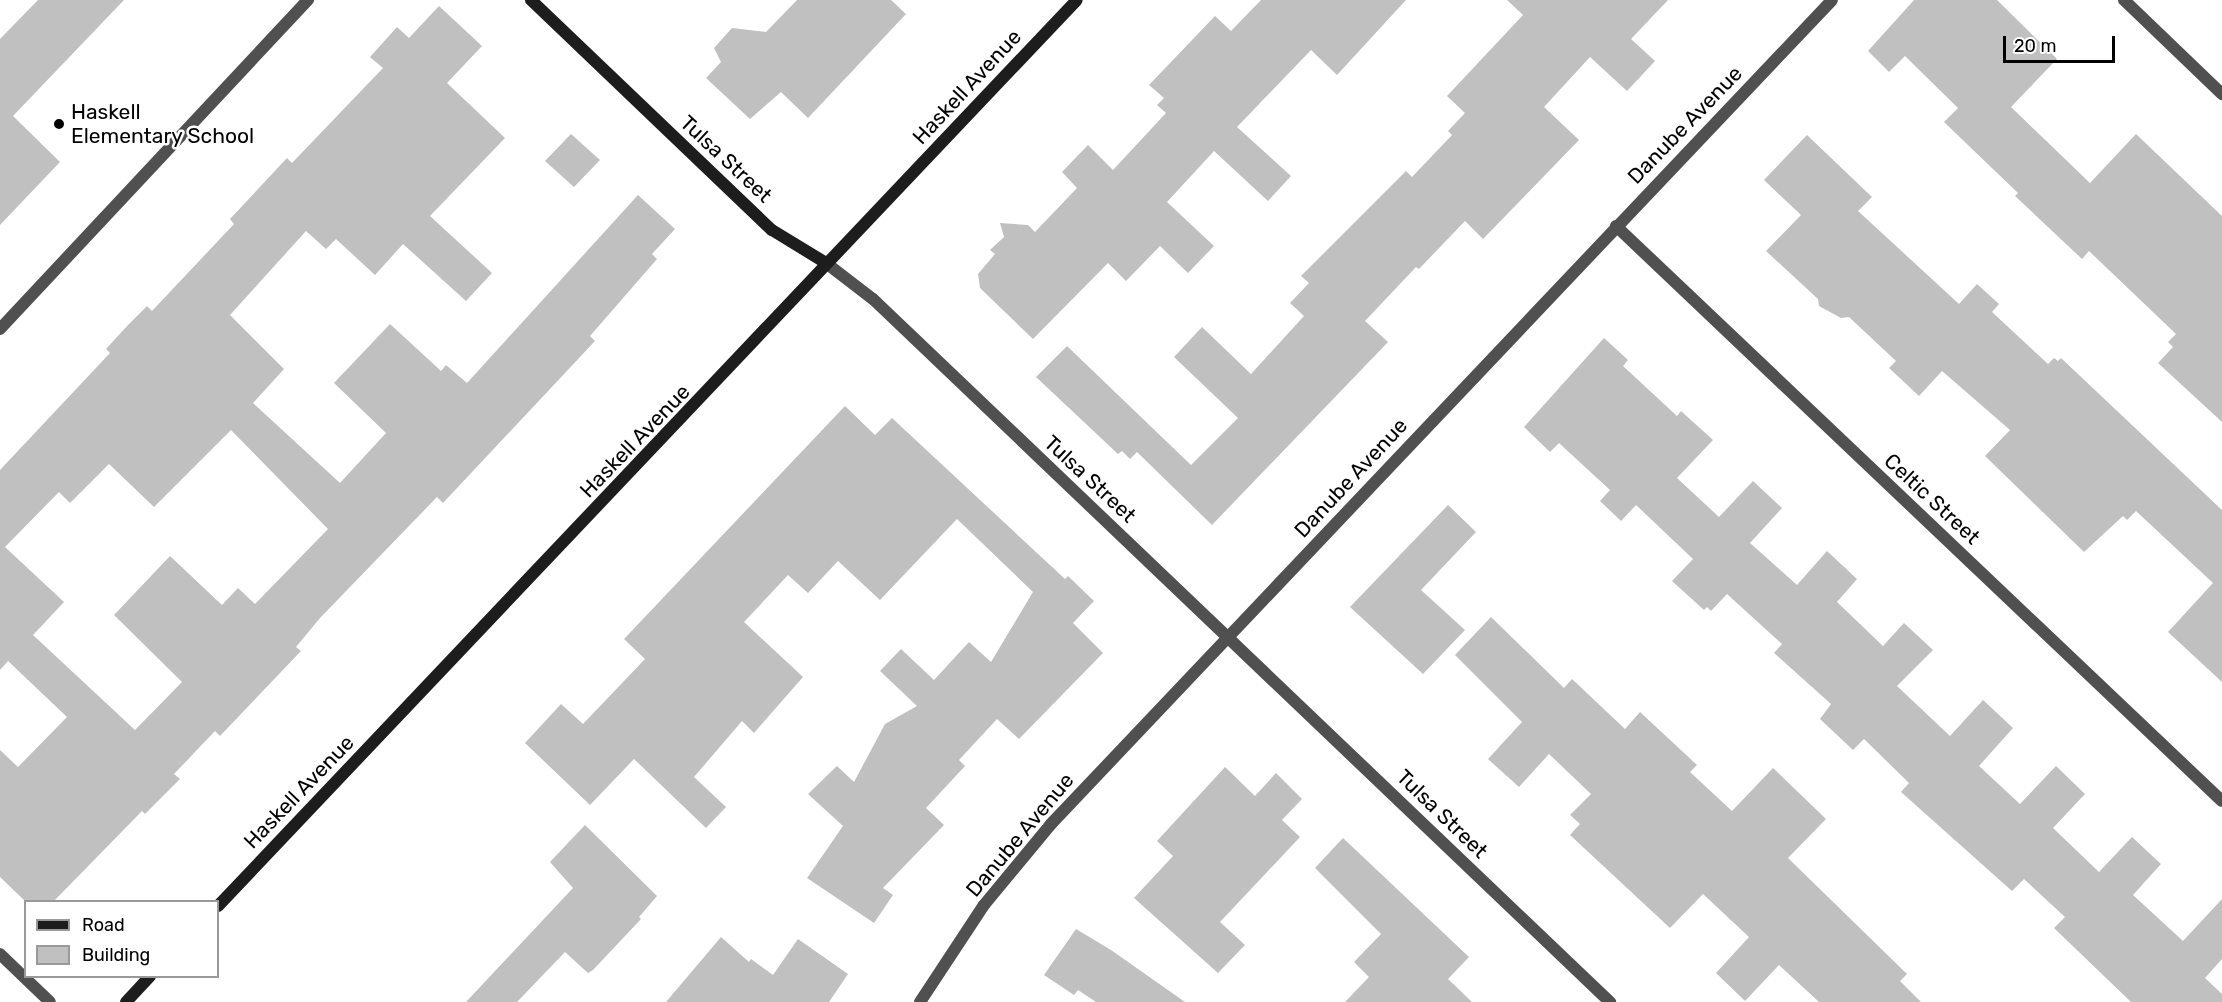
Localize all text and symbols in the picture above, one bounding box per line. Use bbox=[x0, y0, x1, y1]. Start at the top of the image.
street label: Haskell Avenue bbox=[907, 24, 1027, 150]
scale bar bbox=[2006, 24, 2118, 62]
text: 20 m bbox=[2014, 35, 2056, 57]
street label: Danube Avenue bbox=[1622, 61, 1748, 189]
place label: Haskell Elementary School bbox=[71, 99, 255, 149]
street label: Tulsa Street bbox=[675, 110, 777, 208]
marker: Haskell Elementary School bbox=[52, 117, 66, 131]
street label: Haskell Avenue bbox=[574, 379, 696, 503]
street label: Danube Avenue bbox=[1289, 413, 1413, 543]
street label: Tulsa Street bbox=[1039, 430, 1141, 528]
street label: Celtic Street bbox=[1879, 448, 1985, 550]
street label: Haskell Avenue bbox=[238, 730, 360, 854]
street label: Tulsa Street bbox=[1391, 765, 1493, 863]
street label: Danube Avenue bbox=[961, 768, 1079, 902]
legend bbox=[24, 900, 219, 978]
text: Road bbox=[82, 914, 125, 936]
text: Building bbox=[82, 944, 150, 966]

